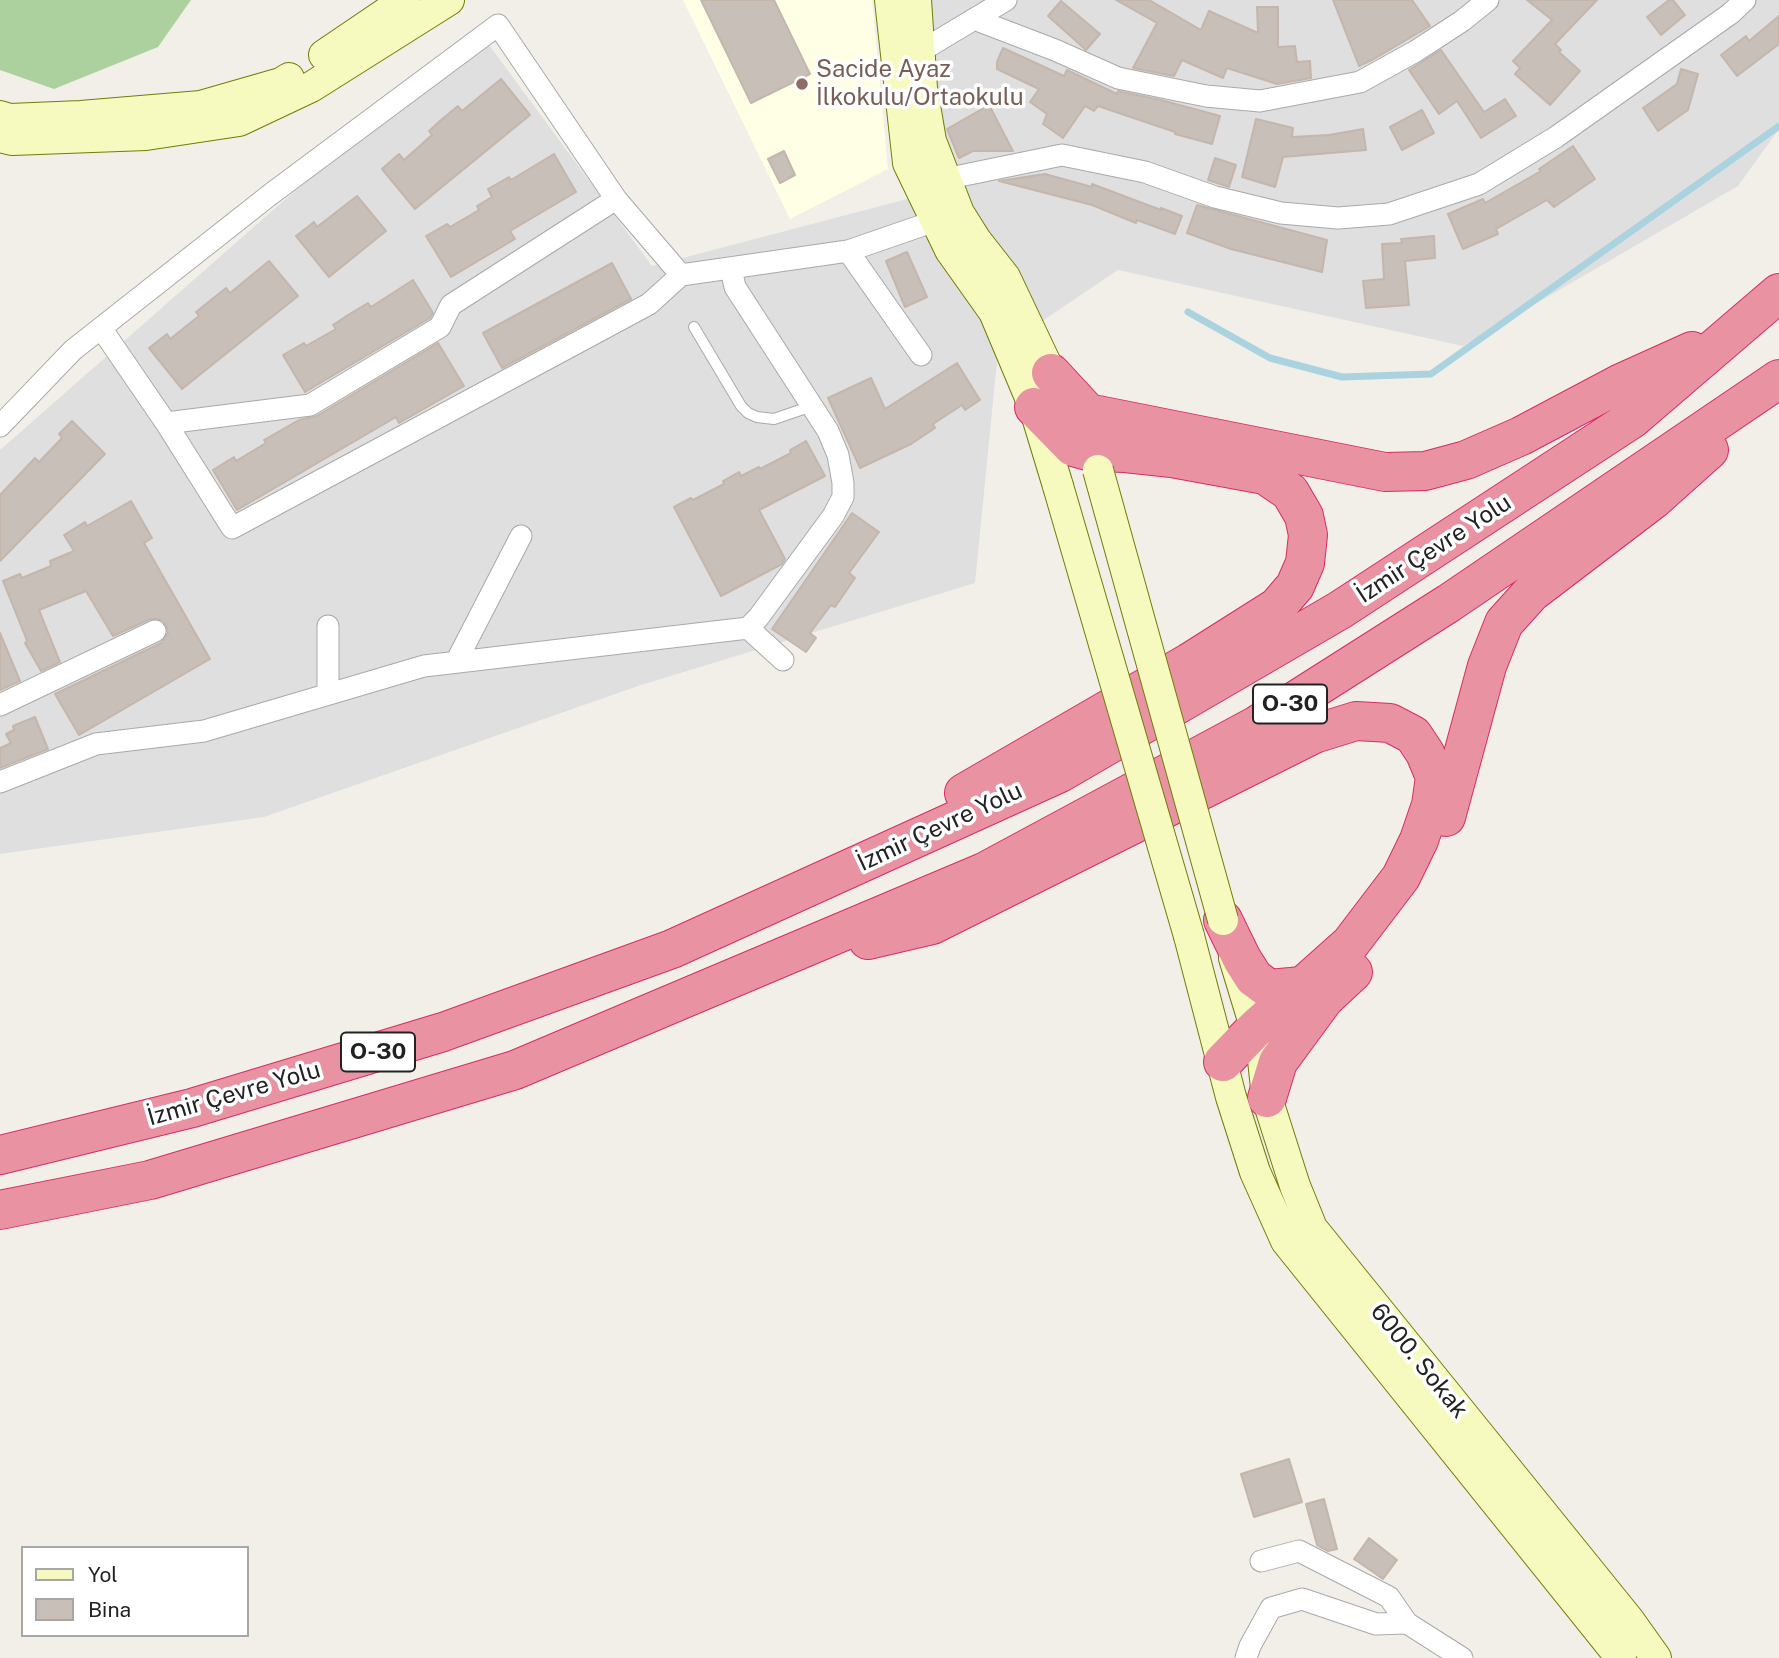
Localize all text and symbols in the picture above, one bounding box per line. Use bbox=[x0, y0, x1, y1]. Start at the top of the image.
place label: Sacide Ayaz İlkokulu/Ortaokulu bbox=[816, 56, 1024, 112]
marker: Sacide Ayaz İlkokulu/Ortaokulu bbox=[794, 76, 810, 92]
street label: İzmir Çevre Yolu bbox=[1351, 488, 1517, 610]
road number: O-30 bbox=[1253, 684, 1327, 724]
street label: İzmir Çevre Yolu bbox=[853, 776, 1027, 878]
road number: O-30 bbox=[341, 1032, 415, 1072]
street label: İzmir Çevre Yolu bbox=[144, 1056, 324, 1132]
street label: 6000. Sokak bbox=[1364, 1298, 1474, 1424]
legend bbox=[21, 1546, 248, 1637]
text: Yol bbox=[88, 1562, 118, 1587]
text: Bina bbox=[88, 1597, 131, 1622]

